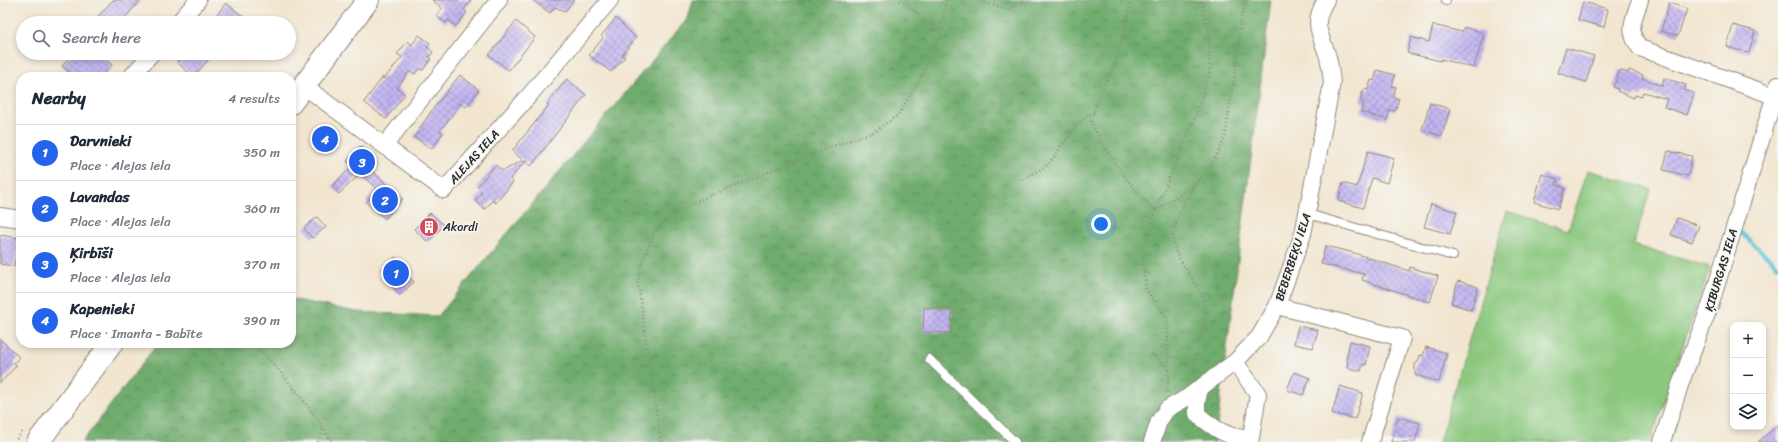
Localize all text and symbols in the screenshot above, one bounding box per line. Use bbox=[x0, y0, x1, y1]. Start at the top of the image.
search box bbox=[16, 16, 296, 60]
text: Search here bbox=[62, 25, 141, 51]
icon: search bbox=[30, 27, 52, 49]
text: Nearby bbox=[32, 83, 86, 113]
text: 4 results bbox=[228, 87, 280, 110]
pin: 4 bbox=[312, 124, 338, 154]
street label: ALEJAS IELA bbox=[442, 124, 505, 190]
text: Darvnieki bbox=[70, 128, 131, 154]
text: 1 bbox=[42, 141, 48, 164]
text: 350 m bbox=[243, 141, 280, 164]
pin: 3 bbox=[349, 147, 375, 177]
text: Place · Alejas iela bbox=[70, 154, 170, 177]
text: Lavandas bbox=[70, 184, 129, 210]
pin: 2 bbox=[372, 185, 398, 215]
text: 2 bbox=[41, 197, 49, 220]
text: 360 m bbox=[244, 197, 280, 220]
text: Place · Alejas iela bbox=[70, 210, 170, 233]
street label: BEBERBEĶU IELA bbox=[1268, 210, 1318, 304]
your location bbox=[1091, 214, 1111, 234]
building icon: Akordi bbox=[418, 216, 440, 238]
place label: Akordi bbox=[442, 216, 479, 238]
street label: ĶIBURGAS IELA bbox=[1698, 226, 1744, 314]
text: Ķirbīši bbox=[70, 240, 113, 266]
text: 3 bbox=[41, 253, 49, 276]
text: 370 m bbox=[244, 253, 280, 276]
pin: 1 bbox=[383, 258, 409, 288]
text: Place · Alejas iela bbox=[70, 266, 170, 289]
text: Kapenieki bbox=[70, 296, 134, 322]
text: 4 bbox=[41, 309, 49, 332]
text: 390 m bbox=[243, 309, 280, 332]
text: Place · Imanta - Babīte bbox=[70, 322, 203, 345]
map controls bbox=[1730, 322, 1766, 430]
button: + bbox=[1730, 322, 1766, 358]
button: − bbox=[1730, 358, 1766, 394]
button: layers bbox=[1730, 394, 1766, 430]

